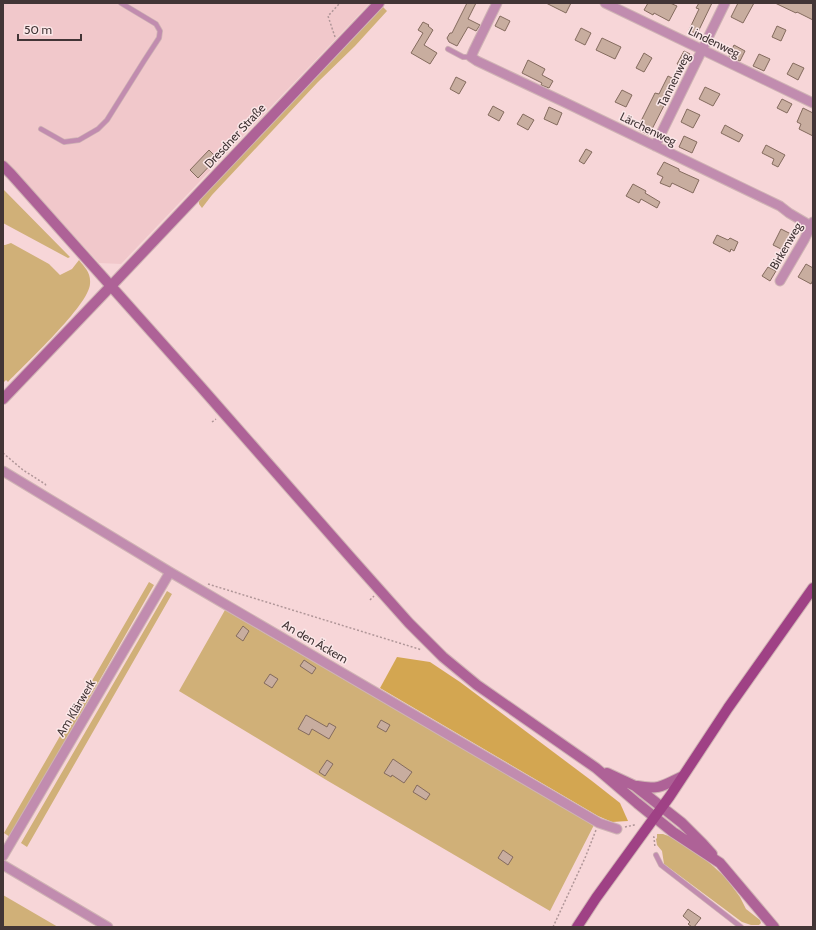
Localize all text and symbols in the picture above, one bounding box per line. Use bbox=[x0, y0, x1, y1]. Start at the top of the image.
scale bar bbox=[18, 16, 81, 42]
text: 50 m bbox=[24, 22, 52, 37]
street label: Lindenweg bbox=[686, 23, 743, 61]
street label: Tannenweg bbox=[654, 49, 694, 109]
street label: Dresdner Straße bbox=[201, 100, 268, 171]
street label: Lärchenweg bbox=[618, 108, 680, 149]
street label: Birkenweg bbox=[766, 219, 806, 272]
street label: An den Äckern bbox=[280, 617, 351, 667]
street label: Am Klärwerk bbox=[53, 676, 99, 739]

